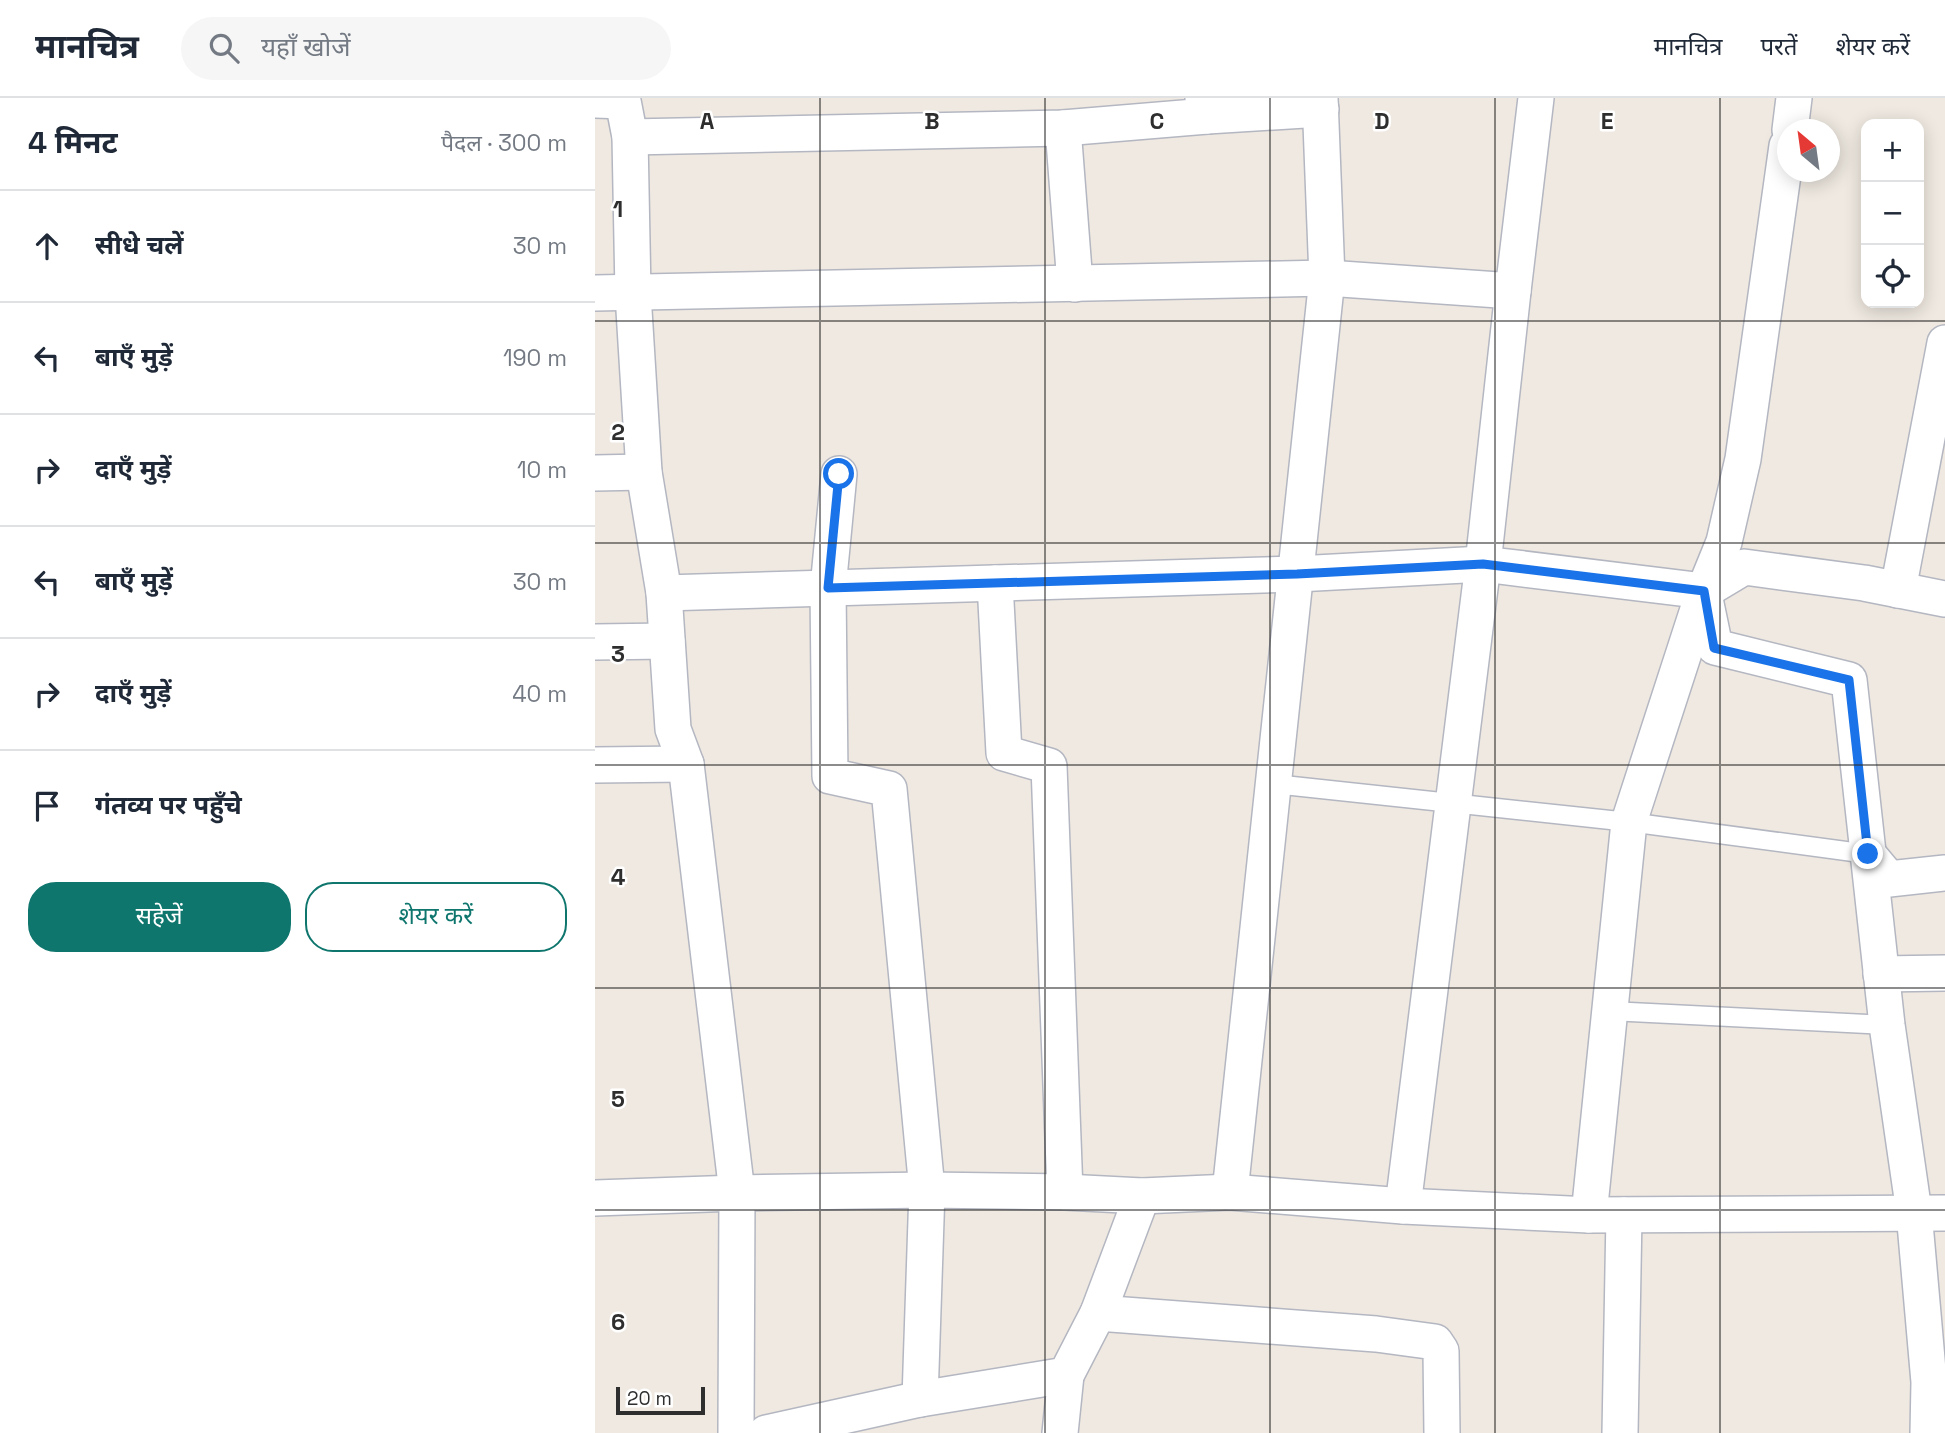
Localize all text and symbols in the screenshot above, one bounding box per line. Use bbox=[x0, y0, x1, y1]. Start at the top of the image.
search box bbox=[181, 17, 671, 80]
text: मानचित्र bbox=[35, 26, 139, 68]
icon: search bbox=[205, 29, 243, 67]
text: यहाँ खोजें bbox=[261, 30, 351, 64]
text: मानचित्र bbox=[1654, 31, 1722, 62]
text: परतें bbox=[1760, 31, 1798, 62]
text: शेयर करें bbox=[1836, 31, 1910, 62]
text: A bbox=[700, 106, 715, 136]
text: B bbox=[924, 106, 940, 136]
text: C bbox=[1150, 106, 1164, 136]
text: D bbox=[1374, 106, 1390, 136]
text: E bbox=[1601, 106, 1613, 136]
north arrow bbox=[1777, 119, 1840, 182]
map controls bbox=[1861, 119, 1924, 308]
button: + bbox=[1861, 119, 1924, 182]
text: 4 मिनट bbox=[28, 123, 118, 162]
text: पैदल · 300 m bbox=[441, 128, 567, 158]
button: − bbox=[1861, 182, 1924, 245]
text: 1 bbox=[613, 194, 623, 224]
icon: ahead bbox=[28, 227, 66, 265]
text: सीधे चलें bbox=[95, 228, 184, 262]
text: 30 m bbox=[513, 231, 567, 261]
button: locate bbox=[1861, 245, 1924, 308]
icon: left bbox=[28, 339, 66, 377]
text: बाएँ मुड़ें bbox=[95, 340, 173, 374]
text: 190 m bbox=[503, 343, 567, 373]
text: 2 bbox=[611, 417, 625, 447]
icon: right bbox=[28, 451, 66, 489]
text: दाएँ मुड़ें bbox=[95, 452, 171, 486]
text: 10 m bbox=[517, 455, 567, 485]
route start bbox=[823, 458, 854, 489]
icon: left bbox=[28, 563, 66, 601]
text: बाएँ मुड़ें bbox=[95, 564, 173, 598]
text: 30 m bbox=[513, 567, 567, 597]
text: 3 bbox=[611, 639, 625, 669]
icon: right bbox=[28, 675, 66, 713]
text: दाएँ मुड़ें bbox=[95, 676, 171, 710]
text: 40 m bbox=[512, 679, 567, 709]
icon: arrive bbox=[28, 787, 66, 825]
text: गंतव्य पर पहुँचे bbox=[95, 788, 242, 822]
route end bbox=[1852, 838, 1883, 869]
text: 4 bbox=[611, 862, 626, 892]
button: सहेजें bbox=[28, 882, 291, 952]
button: शेयर करें bbox=[305, 882, 567, 952]
text: 5 bbox=[611, 1084, 625, 1114]
text: 6 bbox=[611, 1307, 625, 1337]
scale bar bbox=[616, 1384, 705, 1416]
text: 20 m bbox=[627, 1386, 672, 1411]

